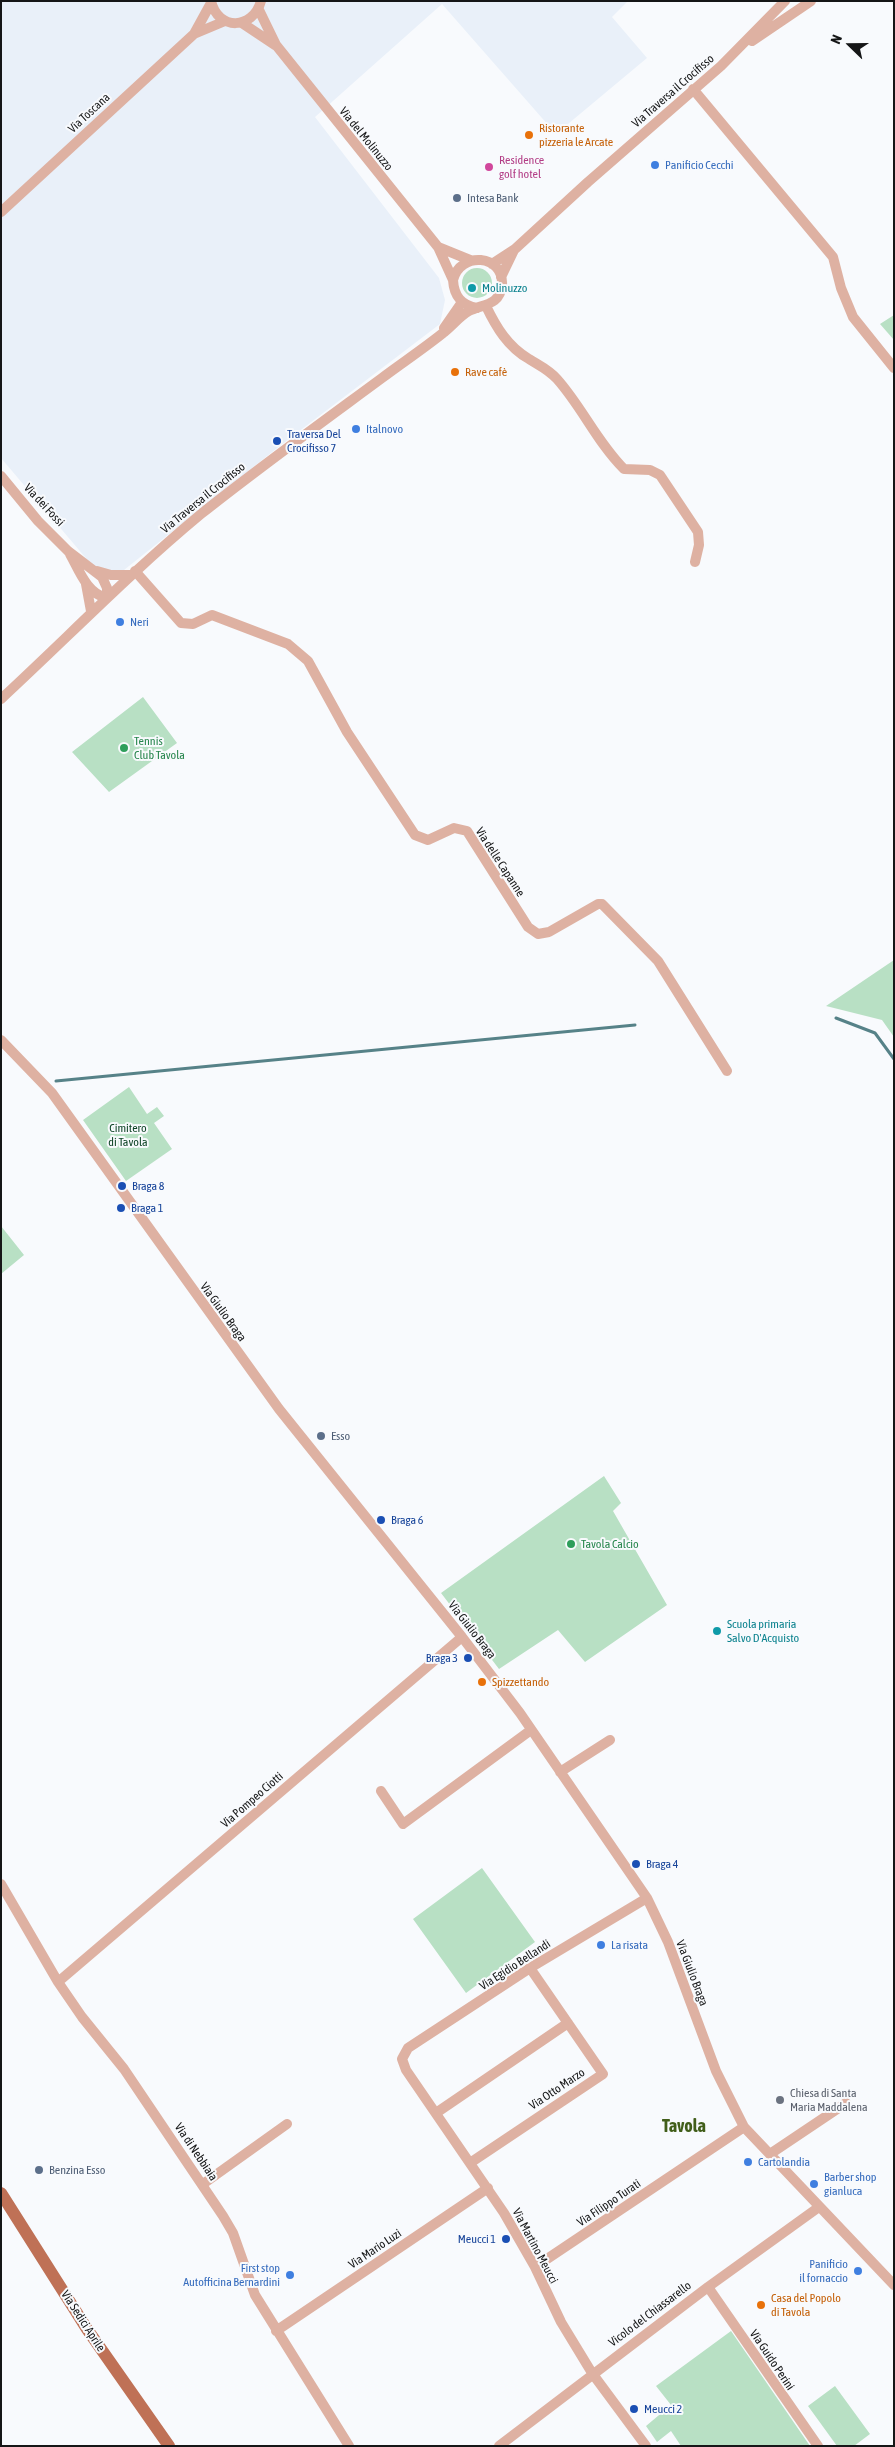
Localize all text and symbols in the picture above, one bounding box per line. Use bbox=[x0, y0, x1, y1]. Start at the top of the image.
north arrow bbox=[825, 20, 875, 70]
text: N bbox=[827, 33, 845, 46]
street label: Via Traversa il Crocifisso bbox=[629, 51, 717, 131]
street label: Via Toscana bbox=[65, 90, 113, 136]
street label: Via del Molinuzzo bbox=[336, 104, 396, 174]
place label: Ristorante pizzeria le Arcate bbox=[539, 121, 613, 149]
marker: Ristorante pizzeria le Arcate bbox=[523, 129, 535, 141]
place label: Residence golf hotel bbox=[499, 153, 544, 181]
place label: Panificio Cecchi bbox=[665, 158, 734, 172]
marker: Panificio Cecchi bbox=[649, 159, 661, 171]
marker: Residence golf hotel bbox=[483, 161, 495, 173]
place label: Intesa Bank bbox=[467, 191, 518, 205]
marker: Intesa Bank bbox=[451, 192, 463, 204]
place label: Molinuzzo bbox=[482, 281, 527, 295]
marker: Molinuzzo bbox=[466, 282, 478, 294]
place label: Rave cafè bbox=[465, 365, 507, 379]
marker: Rave cafè bbox=[449, 366, 461, 378]
place label: Italnovo bbox=[366, 422, 403, 436]
marker: Italnovo bbox=[350, 423, 362, 435]
place label: Traversa Del Crocifisso 7 bbox=[287, 427, 341, 455]
marker: Traversa Del Crocifisso 7 bbox=[271, 435, 283, 447]
street label: Via Traversa il Crocifisso bbox=[158, 460, 248, 536]
street label: Via dei Fossi bbox=[21, 481, 67, 529]
place label: Neri bbox=[130, 615, 149, 629]
marker: Neri bbox=[114, 616, 126, 628]
place label: Tennis Club Tavola bbox=[134, 734, 185, 762]
marker: Tennis Club Tavola bbox=[118, 742, 130, 754]
street label: Via delle Capanne bbox=[472, 825, 528, 899]
park label: Cimitero di Tavola bbox=[108, 1121, 148, 1149]
place label: Braga 8 bbox=[132, 1179, 164, 1193]
marker: Braga 8 bbox=[116, 1180, 128, 1192]
place label: Braga 1 bbox=[131, 1201, 163, 1215]
marker: Braga 1 bbox=[115, 1202, 127, 1214]
street label: Via Giulio Braga bbox=[197, 1280, 249, 1344]
place label: Esso bbox=[331, 1429, 350, 1443]
marker: Esso bbox=[315, 1430, 327, 1442]
place label: Braga 6 bbox=[391, 1513, 423, 1527]
marker: Braga 6 bbox=[375, 1514, 387, 1526]
place label: Tavola Calcio bbox=[581, 1537, 639, 1551]
marker: Tavola Calcio bbox=[565, 1538, 577, 1550]
street label: Via Giulio Braga bbox=[445, 1598, 499, 1662]
place label: Scuola primaria Salvo D'Acquisto bbox=[727, 1617, 799, 1645]
marker: Scuola primaria Salvo D'Acquisto bbox=[711, 1625, 723, 1637]
place label: Braga 3 bbox=[426, 1651, 458, 1665]
marker: Braga 3 bbox=[462, 1652, 474, 1664]
place label: Spizzettando bbox=[492, 1675, 549, 1689]
marker: Spizzettando bbox=[476, 1676, 488, 1688]
street label: Via Pompeo Ciotti bbox=[218, 1769, 286, 1831]
place label: Braga 4 bbox=[646, 1857, 678, 1871]
marker: Braga 4 bbox=[630, 1858, 642, 1870]
street label: Via Egidio Bellandi bbox=[477, 1937, 553, 1993]
place label: La risata bbox=[611, 1938, 648, 1952]
street label: Via Giulio Braga bbox=[673, 1938, 711, 2008]
marker: La risata bbox=[595, 1939, 607, 1951]
street label: Via Otto Marzo bbox=[526, 2065, 588, 2113]
place label: Chiesa di Santa Maria Maddalena bbox=[790, 2086, 868, 2114]
marker: Chiesa di Santa Maria Maddalena bbox=[774, 2094, 786, 2106]
district label: Tavola bbox=[662, 2115, 706, 2137]
street label: Via di Nebbiaia bbox=[171, 2120, 221, 2184]
place label: Cartolandia bbox=[758, 2155, 810, 2169]
marker: Cartolandia bbox=[742, 2156, 754, 2168]
place label: Benzina Esso bbox=[49, 2163, 105, 2177]
marker: Benzina Esso bbox=[33, 2164, 45, 2176]
place label: Barber shop gianluca bbox=[824, 2170, 877, 2198]
street label: Via Filippo Turati bbox=[574, 2176, 644, 2230]
marker: Barber shop gianluca bbox=[808, 2178, 820, 2190]
street label: Via Martino Meucci bbox=[509, 2206, 561, 2286]
street label: Via Mario Luzi bbox=[346, 2226, 404, 2272]
place label: Meucci 1 bbox=[458, 2232, 496, 2246]
marker: Meucci 1 bbox=[500, 2233, 512, 2245]
place label: Panificio il fornaccio bbox=[799, 2257, 848, 2285]
place label: First stop Autofficina Bernardini bbox=[183, 2261, 280, 2289]
marker: Panificio il fornaccio bbox=[852, 2265, 864, 2277]
marker: First stop Autofficina Bernardini bbox=[284, 2269, 296, 2281]
street label: Vicolo del Chiassarello bbox=[606, 2278, 694, 2350]
street label: Via Sedici Aprile bbox=[58, 2288, 108, 2354]
place label: Casa del Popolo di Tavola bbox=[771, 2291, 841, 2319]
marker: Casa del Popolo di Tavola bbox=[755, 2299, 767, 2311]
street label: Via Guido Perini bbox=[747, 2327, 797, 2393]
place label: Meucci 2 bbox=[644, 2402, 682, 2416]
marker: Meucci 2 bbox=[628, 2403, 640, 2415]

